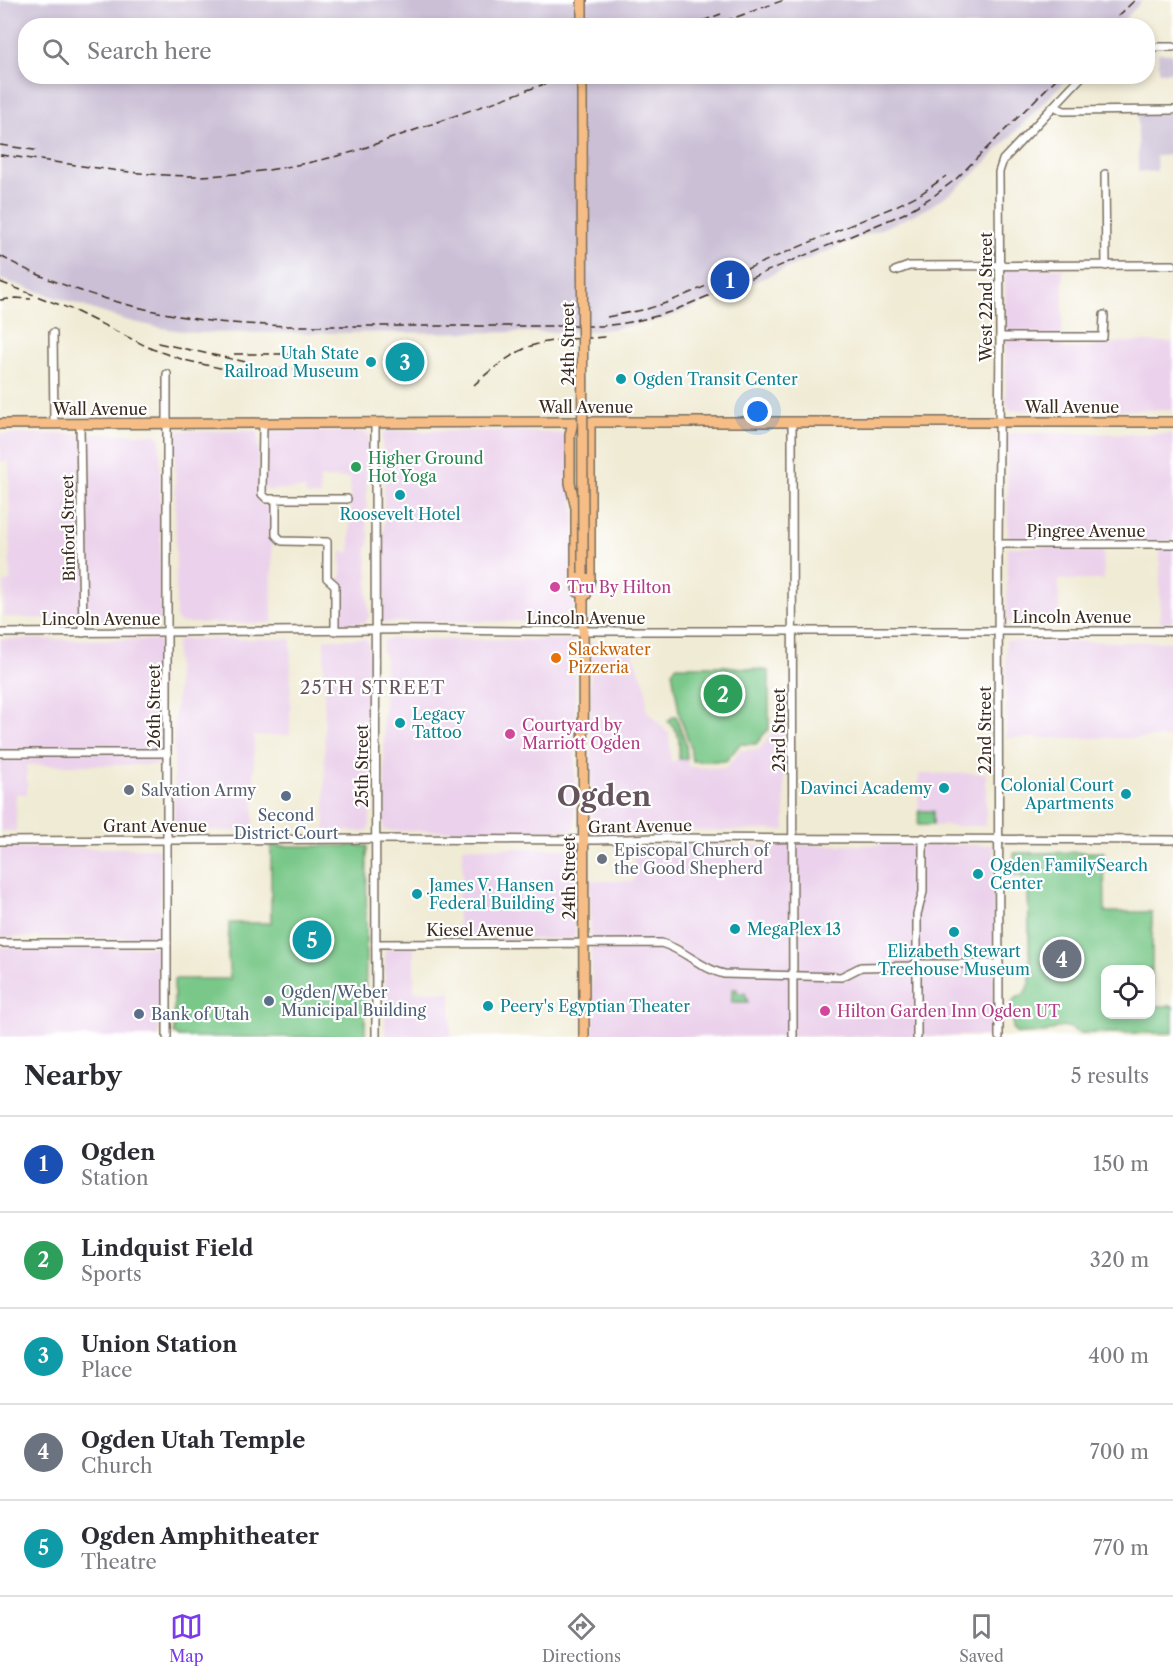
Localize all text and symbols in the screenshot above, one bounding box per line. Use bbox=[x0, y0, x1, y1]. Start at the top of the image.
search box bbox=[18, 18, 1155, 84]
icon: search bbox=[39, 35, 72, 68]
text: Search here bbox=[87, 38, 212, 65]
street label: West 22nd Street bbox=[976, 232, 996, 363]
pin: 1 bbox=[710, 258, 750, 302]
street label: 24th Street bbox=[558, 302, 578, 386]
pin: 3 bbox=[386, 340, 424, 385]
place label: Utah State Railroad Museum bbox=[224, 343, 359, 381]
marker: Utah State Railroad Museum bbox=[364, 355, 378, 369]
place label: Ogden Transit Center bbox=[633, 369, 798, 389]
marker: Ogden Transit Center bbox=[614, 372, 628, 386]
street label: Wall Avenue bbox=[538, 397, 633, 417]
your location bbox=[743, 397, 772, 426]
street label: Wall Avenue bbox=[1024, 397, 1119, 417]
street label: Wall Avenue bbox=[52, 399, 147, 419]
place label: Higher Ground Hot Yoga bbox=[368, 448, 484, 486]
marker: Higher Ground Hot Yoga bbox=[349, 460, 363, 474]
street label: Binford Street bbox=[57, 474, 79, 582]
marker: Roosevelt Hotel bbox=[393, 488, 407, 502]
place label: Roosevelt Hotel bbox=[339, 504, 461, 524]
street label: Pingree Avenue bbox=[1027, 521, 1145, 541]
place label: Tru By Hilton bbox=[567, 577, 671, 597]
marker: Tru By Hilton bbox=[548, 580, 562, 594]
street label: Lincoln Avenue bbox=[1013, 607, 1131, 627]
street label: Lincoln Avenue bbox=[527, 608, 645, 628]
street label: Lincoln Avenue bbox=[42, 609, 160, 629]
place label: Slackwater Pizzeria bbox=[568, 639, 651, 677]
marker: Slackwater Pizzeria bbox=[549, 651, 563, 665]
street label: 26th Street bbox=[144, 664, 164, 748]
pin: 2 bbox=[704, 672, 742, 716]
district label: 25TH STREET bbox=[300, 677, 446, 699]
street label: 22nd Street bbox=[975, 686, 995, 774]
street label: 23rd Street bbox=[769, 688, 789, 772]
place label: Legacy Tattoo bbox=[412, 704, 466, 742]
place label: Courtyard by Marriott Ogden bbox=[522, 715, 641, 753]
marker: Legacy Tattoo bbox=[393, 716, 407, 730]
street label: 25th Street bbox=[352, 724, 372, 808]
marker: Courtyard by Marriott Ogden bbox=[503, 727, 517, 741]
place label: Colonial Court Apartments bbox=[1001, 775, 1114, 813]
place label: Davinci Academy bbox=[800, 778, 933, 798]
district label: Ogden bbox=[557, 779, 651, 813]
place label: Salvation Army bbox=[141, 780, 257, 800]
marker: Davinci Academy bbox=[937, 781, 951, 795]
marker: Salvation Army bbox=[122, 783, 136, 797]
marker: Colonial Court Apartments bbox=[1119, 787, 1133, 801]
marker: Second District Court bbox=[279, 789, 293, 803]
place label: Second District Court bbox=[234, 805, 339, 843]
street label: Grant Avenue bbox=[588, 815, 692, 837]
street label: Grant Avenue bbox=[103, 816, 207, 836]
street label: 24th Street bbox=[559, 836, 579, 920]
place label: Episcopal Church of the Good Shepherd bbox=[614, 840, 771, 878]
marker: Episcopal Church of the Good Shepherd bbox=[595, 852, 609, 866]
place label: Ogden FamilySearch Center bbox=[990, 855, 1148, 893]
marker: Ogden FamilySearch Center bbox=[971, 867, 985, 881]
place label: James V. Hansen Federal Building bbox=[426, 875, 555, 913]
marker: James V. Hansen Federal Building bbox=[410, 887, 424, 901]
pin: 5 bbox=[292, 918, 332, 962]
place label: MegaPlex 13 bbox=[747, 919, 841, 939]
street label: Kiesel Avenue bbox=[426, 920, 534, 940]
marker: MegaPlex 13 bbox=[728, 922, 742, 936]
marker: Elizabeth Stewart Treehouse Museum bbox=[947, 925, 961, 939]
pin: 4 bbox=[1042, 936, 1082, 982]
place label: Elizabeth Stewart Treehouse Museum bbox=[878, 941, 1030, 979]
map controls bbox=[1101, 965, 1155, 1019]
button: locate bbox=[1101, 965, 1155, 1019]
place label: Ogden/Weber Municipal Building bbox=[281, 982, 427, 1020]
marker: Ogden/Weber Municipal Building bbox=[262, 994, 276, 1008]
place label: Peery's Egyptian Theater bbox=[500, 996, 690, 1016]
marker: Peery's Egyptian Theater bbox=[481, 999, 495, 1013]
place label: Hilton Garden Inn Ogden UT bbox=[837, 1001, 1060, 1021]
place label: Bank of Utah bbox=[151, 1004, 250, 1024]
marker: Hilton Garden Inn Ogden UT bbox=[818, 1004, 832, 1018]
marker: Bank of Utah bbox=[132, 1007, 146, 1021]
text: Nearby bbox=[24, 1060, 122, 1092]
text: 5 results bbox=[1071, 1064, 1149, 1088]
text: Ogden bbox=[81, 1139, 155, 1166]
text: 1 bbox=[39, 1152, 48, 1176]
text: 150 m bbox=[1093, 1152, 1149, 1176]
text: Station bbox=[81, 1166, 149, 1190]
text: Lindquist Field bbox=[81, 1235, 253, 1262]
text: 2 bbox=[38, 1248, 49, 1272]
text: 320 m bbox=[1090, 1248, 1149, 1272]
text: Sports bbox=[81, 1262, 142, 1286]
text: Union Station bbox=[81, 1331, 237, 1358]
text: 3 bbox=[38, 1344, 49, 1368]
text: 400 m bbox=[1088, 1344, 1149, 1368]
text: Place bbox=[81, 1358, 132, 1382]
text: Ogden Utah Temple bbox=[81, 1427, 305, 1454]
text: 4 bbox=[38, 1440, 49, 1464]
text: 700 m bbox=[1090, 1440, 1149, 1464]
text: Church bbox=[81, 1454, 152, 1478]
text: Ogden Amphitheater bbox=[81, 1523, 319, 1550]
text: 5 bbox=[38, 1536, 49, 1560]
text: 770 m bbox=[1093, 1536, 1149, 1560]
text: Theatre bbox=[81, 1550, 157, 1574]
tab: Map bbox=[169, 1610, 204, 1666]
tab: Directions bbox=[542, 1610, 621, 1666]
tab: Saved bbox=[959, 1610, 1004, 1666]

